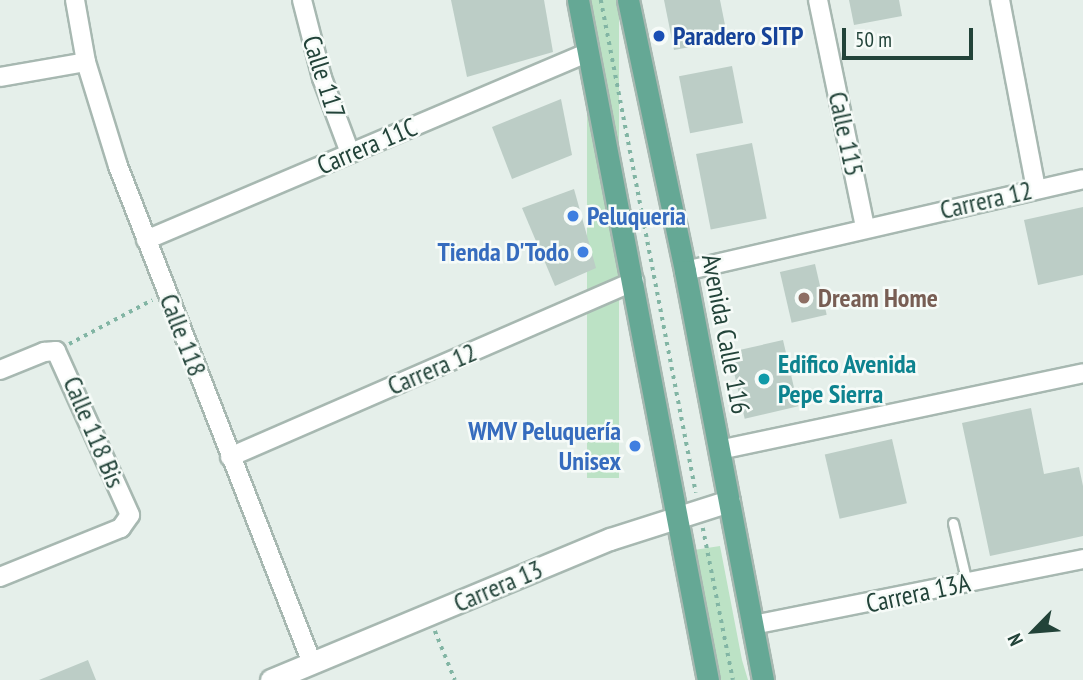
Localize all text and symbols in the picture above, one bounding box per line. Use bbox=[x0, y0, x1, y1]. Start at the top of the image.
scale bar bbox=[845, 14, 976, 58]
place label: Paradero SITP bbox=[673, 20, 803, 52]
text: 50 m bbox=[855, 26, 892, 53]
marker: Paradero SITP bbox=[651, 28, 667, 44]
street label: Calle 117 bbox=[296, 32, 352, 122]
street label: Calle 115 bbox=[822, 89, 870, 179]
street label: Carrera 11C bbox=[312, 111, 422, 181]
street label: Carrera 12 bbox=[937, 174, 1035, 226]
place label: Peluqueria bbox=[587, 200, 686, 232]
marker: Peluqueria bbox=[565, 208, 581, 224]
place label: Tienda D'Todo bbox=[437, 236, 569, 268]
marker: Tienda D'Todo bbox=[575, 244, 591, 260]
street label: Avenida Calle 116 bbox=[695, 252, 757, 416]
place label: Dream Home bbox=[818, 282, 938, 314]
street label: Calle 118 bbox=[153, 290, 213, 380]
marker: Dream Home bbox=[796, 290, 812, 306]
street label: Carrera 12 bbox=[383, 336, 481, 402]
place label: Edifico Avenida Pepe Sierra bbox=[778, 348, 917, 410]
marker: Edifico Avenida Pepe Sierra bbox=[756, 371, 772, 387]
street label: Calle 118 Bis bbox=[57, 372, 131, 492]
place label: WMV Peluquería Unisex bbox=[468, 415, 621, 476]
marker: WMV Peluquería Unisex bbox=[627, 438, 643, 454]
street label: Carrera 13 bbox=[449, 553, 547, 619]
street label: Carrera 13A bbox=[863, 567, 973, 619]
north arrow bbox=[999, 596, 1069, 666]
text: N bbox=[1002, 630, 1028, 650]

